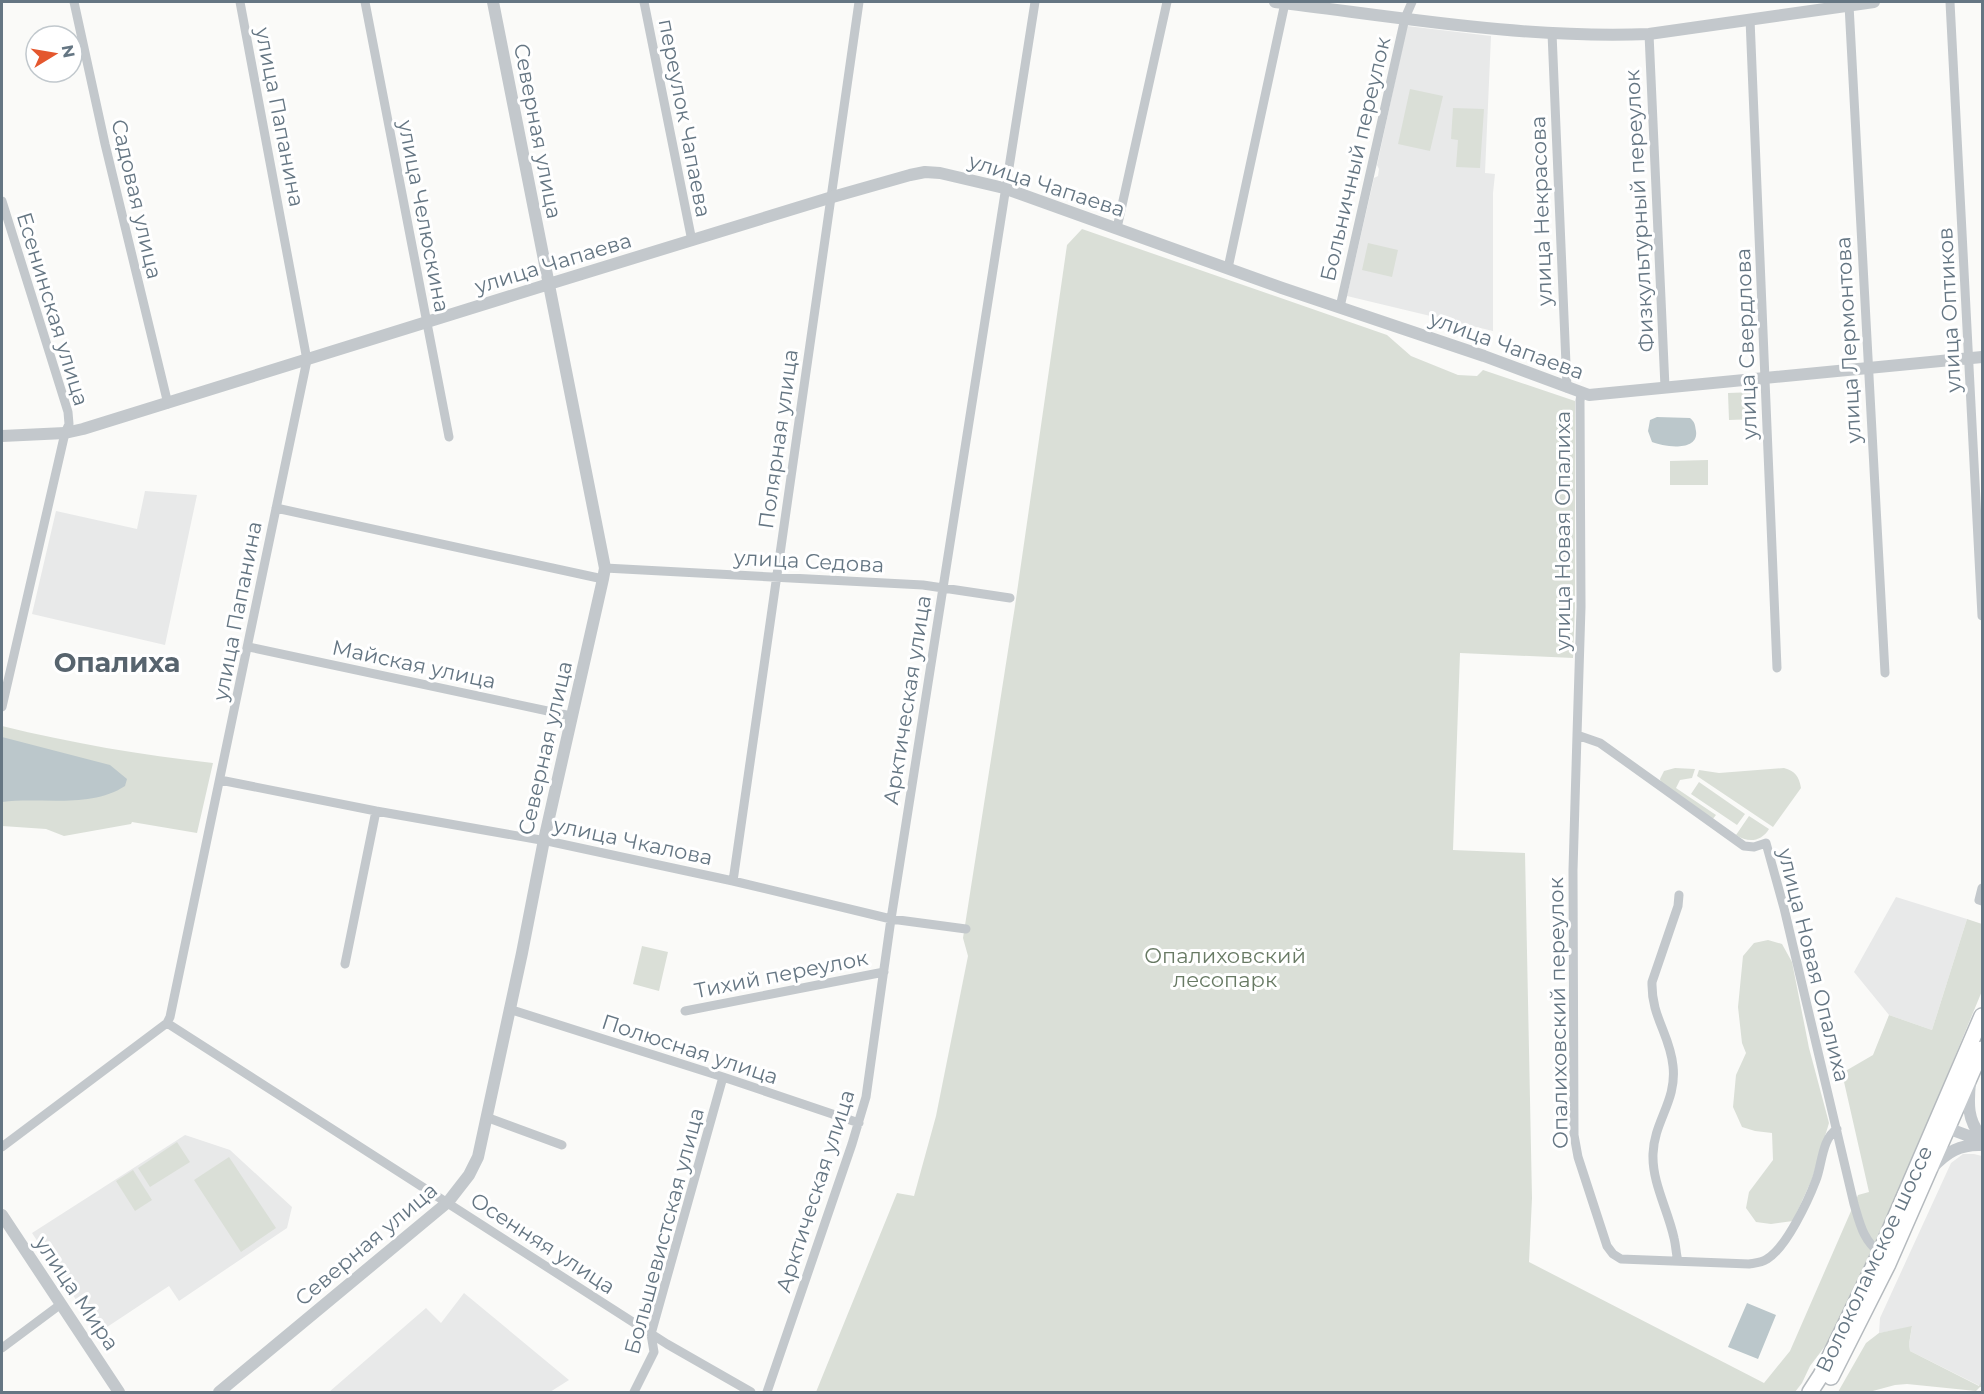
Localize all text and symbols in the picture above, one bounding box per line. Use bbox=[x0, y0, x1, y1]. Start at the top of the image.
street label: переулок Чапаева bbox=[654, 17, 716, 219]
north arrow bbox=[24, 24, 84, 84]
street label: улица Папанина bbox=[250, 24, 310, 209]
street label: Больничный переулок bbox=[1315, 34, 1395, 284]
street label: Северная улица bbox=[509, 41, 567, 221]
text: N bbox=[58, 43, 79, 59]
street label: Физкультурный переулок bbox=[1619, 69, 1659, 353]
street label: улица Некрасова bbox=[1525, 116, 1557, 307]
street label: Садовая улица bbox=[106, 117, 168, 281]
street label: улица Челюскина bbox=[393, 117, 455, 314]
street label: улица Чапаева bbox=[965, 148, 1128, 222]
street label: Есенинская улица bbox=[12, 209, 94, 409]
street label: улица Чапаева bbox=[471, 227, 634, 299]
street label: улица Оптиков bbox=[1932, 227, 1966, 394]
street label: улица Лермонтова bbox=[1830, 236, 1866, 445]
street label: улица Свердлова bbox=[1730, 248, 1762, 441]
street label: улица Чапаева bbox=[1425, 305, 1588, 385]
street label: Полярная улица bbox=[753, 348, 803, 530]
street label: улица Новая Опалиха bbox=[1550, 411, 1575, 652]
street label: улица Папанина bbox=[207, 519, 267, 704]
street label: улица Седова bbox=[732, 545, 885, 577]
street label: Арктическая улица bbox=[878, 593, 936, 807]
street label: Майская улица bbox=[330, 634, 498, 694]
district label: Опалиха bbox=[54, 646, 180, 679]
street label: Северная улица bbox=[513, 659, 577, 837]
street label: улица Чкалова bbox=[550, 812, 715, 870]
street label: улица Новая Опалиха bbox=[1773, 845, 1855, 1084]
street label: Опалиховский переулок bbox=[1543, 877, 1573, 1149]
park label: Опалиховский лесопарк bbox=[1144, 943, 1306, 992]
street label: Тихий переулок bbox=[692, 945, 870, 1003]
street label: Полюсная улица bbox=[599, 1009, 781, 1089]
street label: Арктическая улица bbox=[770, 1086, 860, 1296]
street label: Большевистская улица bbox=[619, 1105, 709, 1357]
street label: Волоколамское шоссе bbox=[1810, 1142, 1938, 1376]
street label: Северная улица bbox=[290, 1177, 442, 1311]
street label: Осенняя улица bbox=[466, 1187, 620, 1299]
street label: улица Мира bbox=[29, 1230, 124, 1355]

